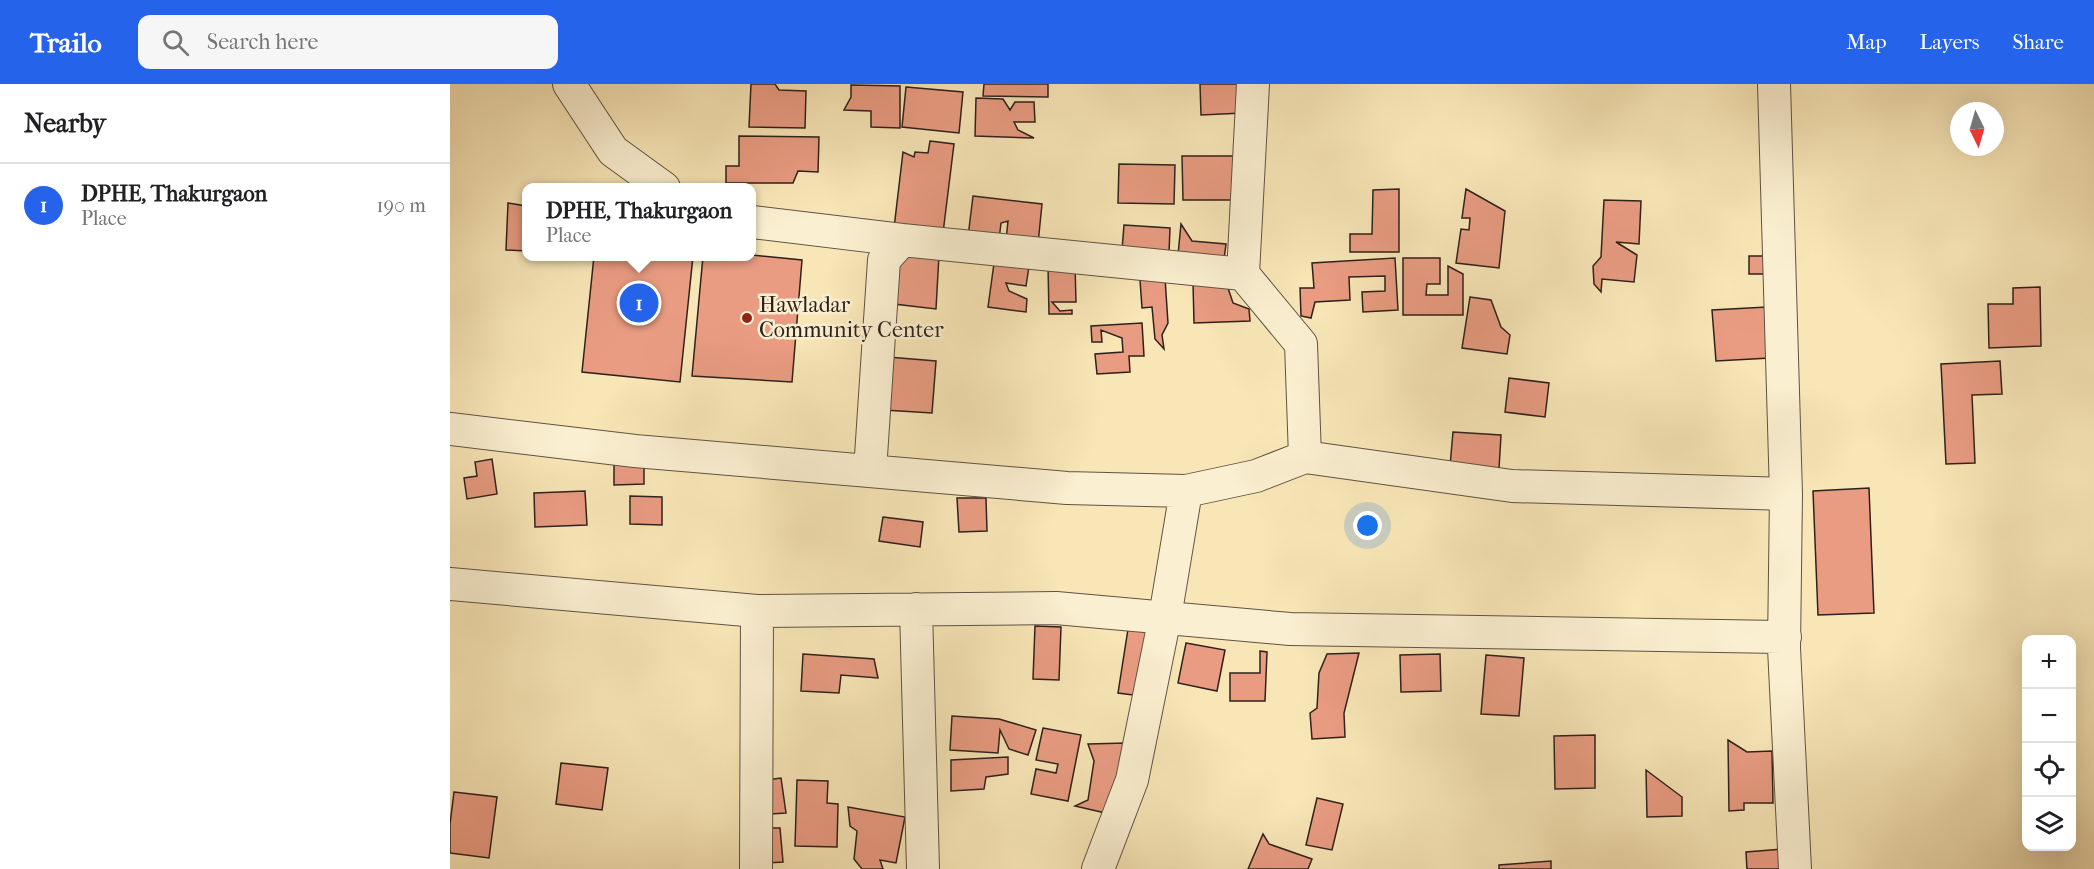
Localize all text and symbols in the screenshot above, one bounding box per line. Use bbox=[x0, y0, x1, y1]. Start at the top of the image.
search box bbox=[138, 15, 558, 69]
text: Trailo bbox=[30, 26, 102, 59]
icon: search bbox=[159, 26, 192, 59]
text: Search here bbox=[207, 29, 318, 55]
text: Map bbox=[1846, 30, 1887, 54]
text: Layers bbox=[1920, 30, 1979, 54]
text: Share bbox=[2012, 30, 2064, 54]
north arrow bbox=[1950, 102, 2004, 156]
text: Nearby bbox=[24, 108, 106, 139]
text: DPHE, Thakurgaon bbox=[81, 181, 267, 207]
popup bbox=[522, 183, 756, 261]
text: 1 bbox=[40, 194, 47, 217]
text: 190 m bbox=[376, 194, 426, 217]
text: DPHE, Thakurgaon bbox=[546, 198, 732, 224]
text: Place bbox=[81, 207, 127, 230]
text: Place bbox=[546, 224, 591, 247]
pin: 1 bbox=[620, 280, 658, 326]
place label: Hawladar Community Center bbox=[759, 292, 944, 343]
marker: Hawladar Community Center bbox=[740, 311, 754, 325]
your location bbox=[1353, 511, 1382, 540]
map controls bbox=[2022, 635, 2076, 851]
button: + bbox=[2022, 635, 2076, 689]
button: − bbox=[2022, 689, 2076, 743]
button: locate bbox=[2022, 743, 2076, 797]
button: layers bbox=[2022, 797, 2076, 851]

